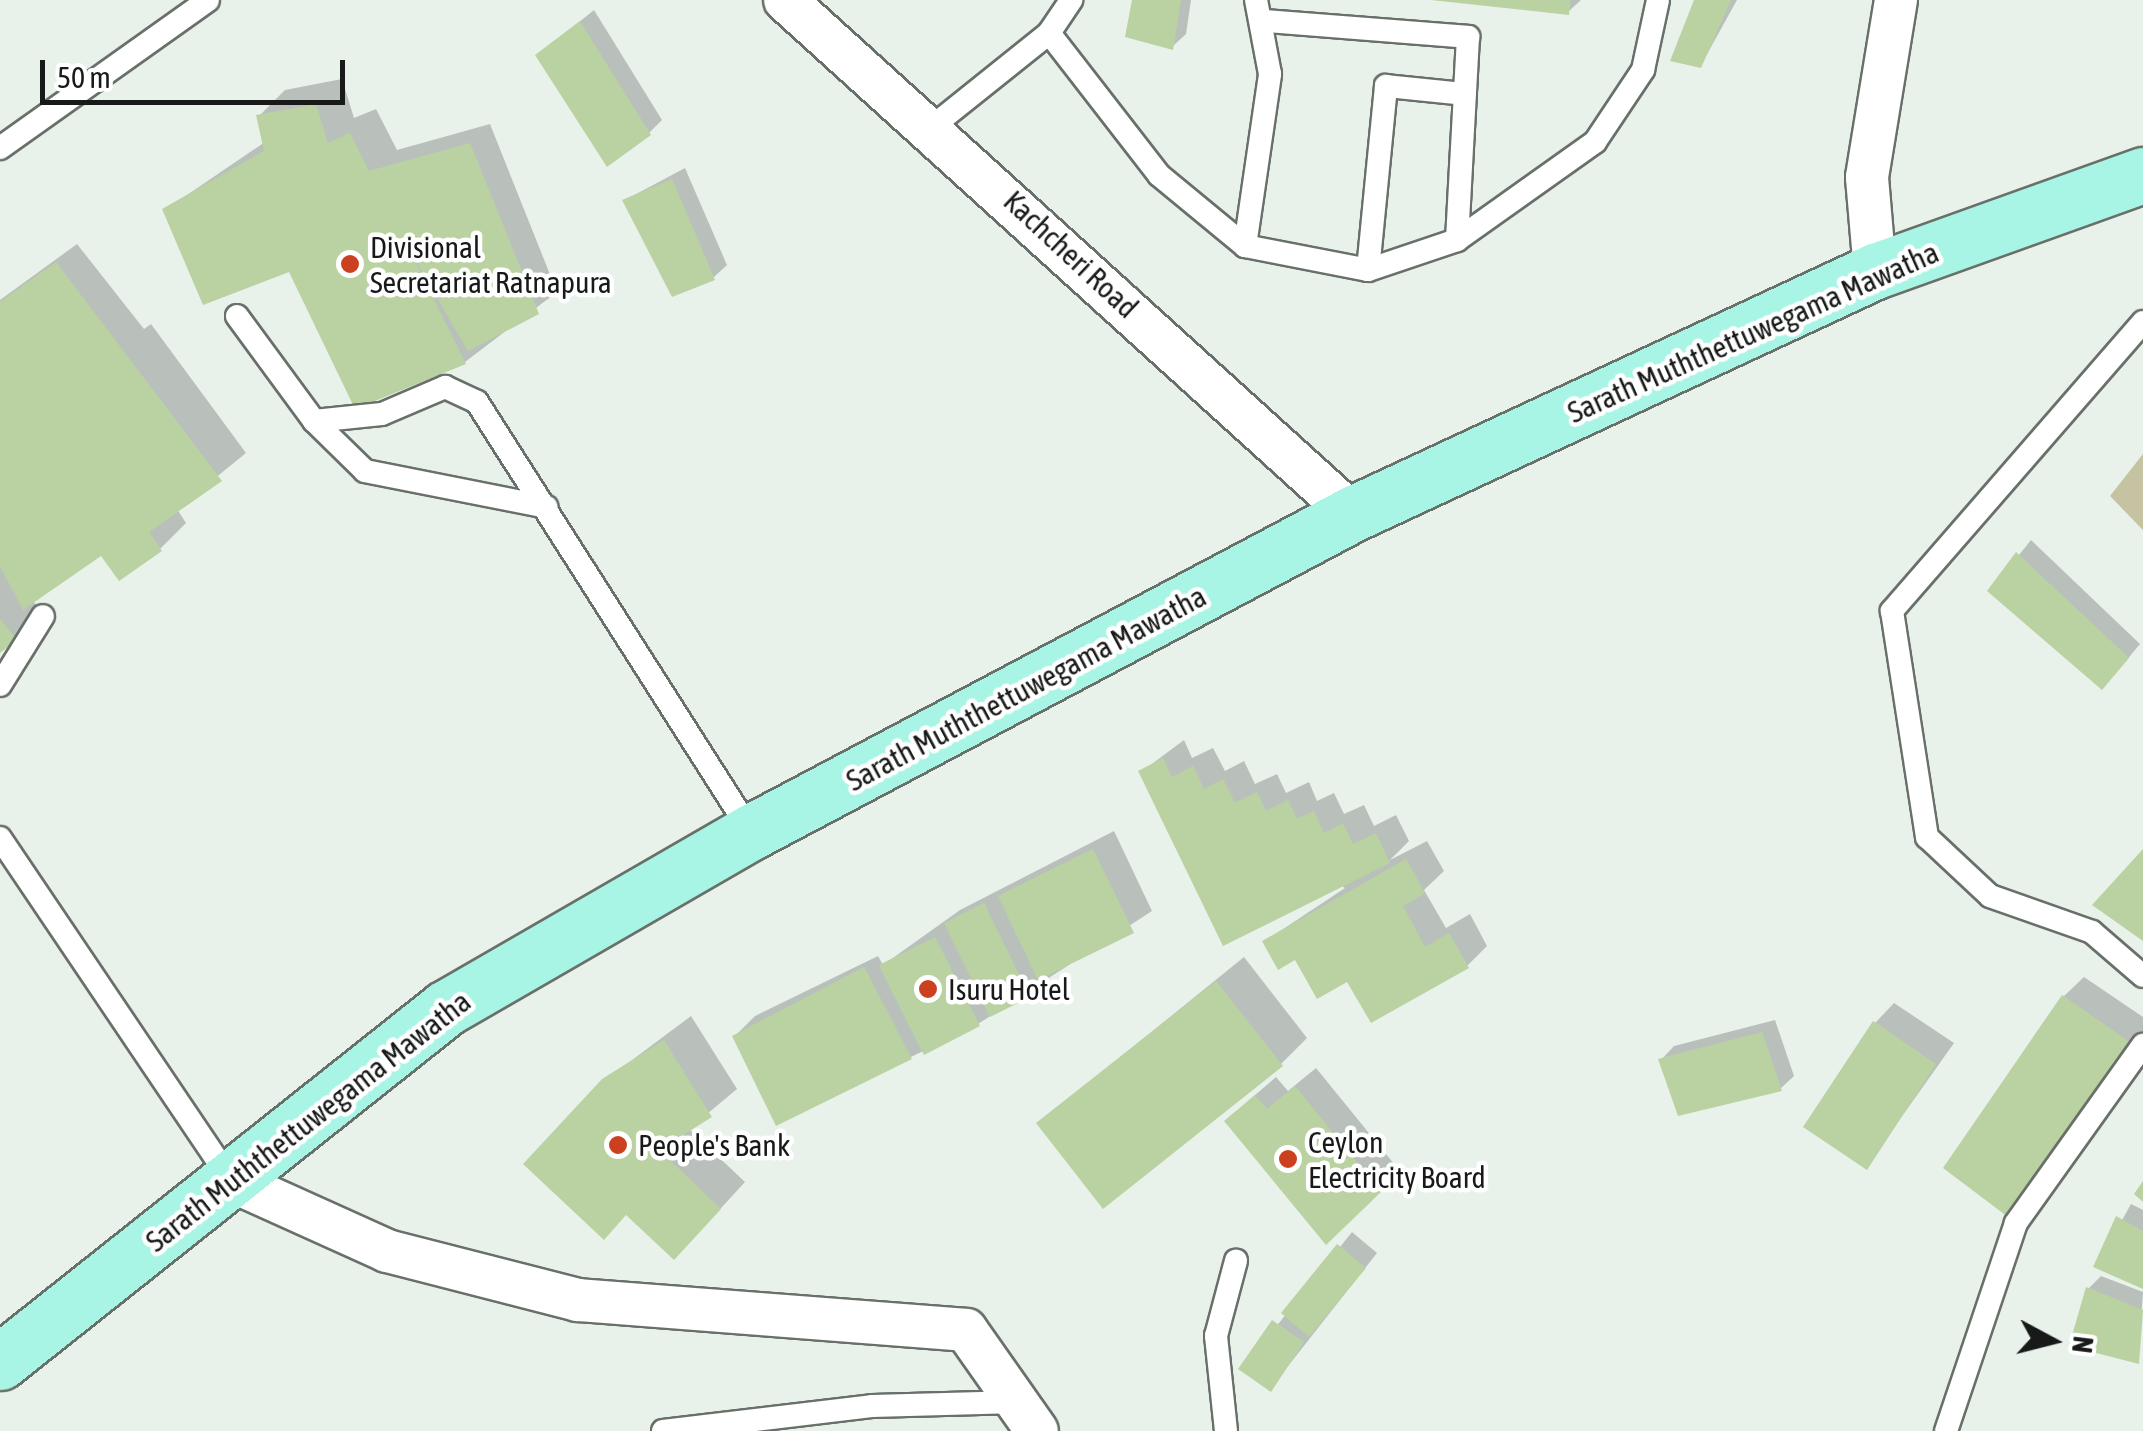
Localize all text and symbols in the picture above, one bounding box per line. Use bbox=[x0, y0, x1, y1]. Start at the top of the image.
scale bar bbox=[45, 40, 350, 102]
text: 50 m bbox=[57, 60, 111, 94]
street label: Kachcheri Road bbox=[997, 183, 1145, 325]
place label: Divisional Secretariat Ratnapura bbox=[370, 229, 612, 300]
street label: Sarath Muththettuwegama Mawatha bbox=[1562, 234, 1944, 430]
marker: Divisional Secretariat Ratnapura bbox=[339, 253, 361, 275]
street label: Sarath Muththettuwegama Mawatha bbox=[840, 578, 1212, 798]
place label: Isuru Hotel bbox=[948, 971, 1070, 1007]
marker: Isuru Hotel bbox=[917, 978, 939, 1000]
street label: Sarath Muththettuwegama Mawatha bbox=[138, 983, 478, 1259]
place label: Ceylon Electricity Board bbox=[1308, 1124, 1486, 1194]
place label: People's Bank bbox=[638, 1127, 790, 1163]
marker: People's Bank bbox=[607, 1134, 629, 1156]
marker: Ceylon Electricity Board bbox=[1277, 1148, 1299, 1170]
north arrow bbox=[2003, 1291, 2103, 1391]
text: N bbox=[2066, 1335, 2100, 1355]

